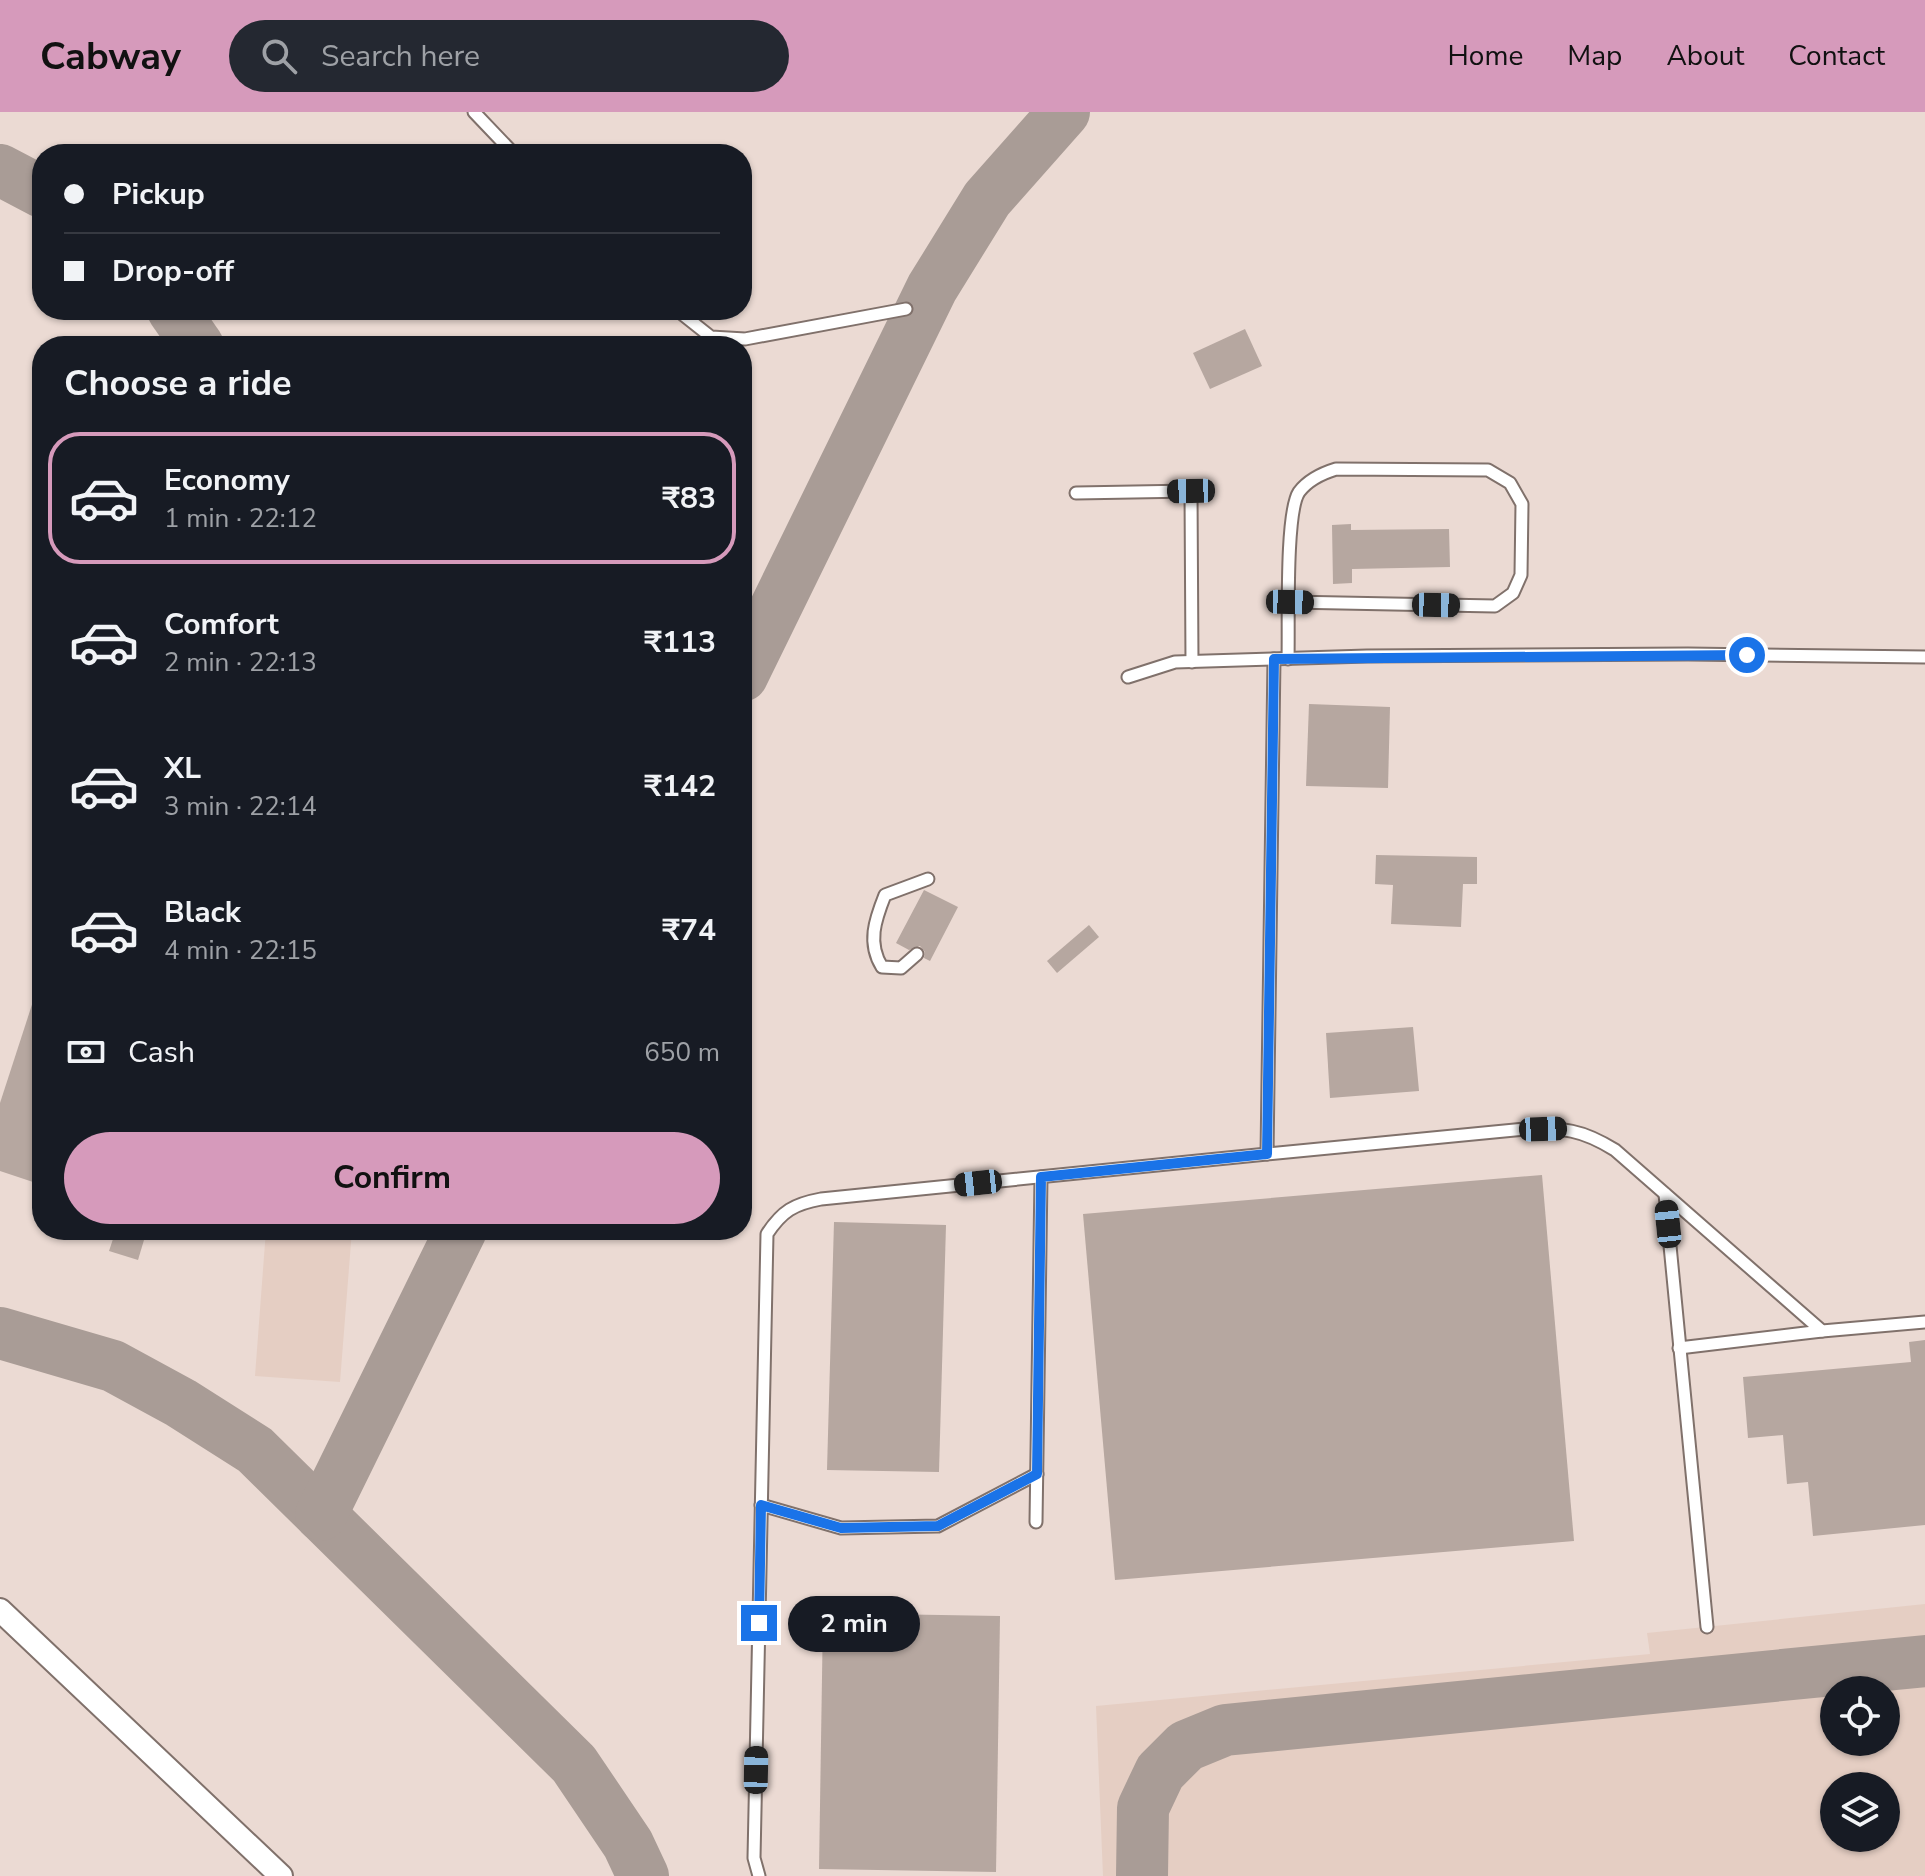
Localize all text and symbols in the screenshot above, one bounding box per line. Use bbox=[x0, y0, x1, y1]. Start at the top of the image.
search box bbox=[229, 20, 789, 92]
text: Cabway bbox=[40, 31, 181, 82]
icon: search bbox=[257, 34, 301, 78]
text: Search here bbox=[321, 36, 480, 77]
text: Home bbox=[1448, 37, 1523, 75]
text: Map bbox=[1567, 37, 1622, 75]
text: About bbox=[1666, 37, 1744, 75]
text: Contact bbox=[1788, 37, 1885, 75]
text: Pickup bbox=[112, 174, 205, 215]
text: Drop-off bbox=[112, 251, 234, 292]
text: Choose a ride bbox=[64, 359, 292, 408]
text: Economy bbox=[164, 460, 290, 501]
icon: car bbox=[68, 462, 140, 534]
text: ₹83 bbox=[662, 478, 716, 519]
car bbox=[1167, 479, 1215, 503]
text: 1 min · 22:12 bbox=[164, 501, 317, 536]
car bbox=[1266, 590, 1314, 614]
car bbox=[1412, 593, 1460, 617]
text: Comfort bbox=[164, 604, 279, 645]
icon: car bbox=[68, 606, 140, 678]
text: ₹113 bbox=[644, 622, 716, 663]
route start bbox=[1729, 637, 1765, 673]
text: 2 min · 22:13 bbox=[164, 645, 317, 680]
text: XL bbox=[164, 748, 201, 789]
icon: car bbox=[68, 750, 140, 822]
text: ₹142 bbox=[644, 766, 716, 807]
text: 3 min · 22:14 bbox=[164, 789, 317, 824]
text: Black bbox=[164, 892, 241, 933]
icon: car bbox=[68, 894, 140, 966]
text: ₹74 bbox=[662, 910, 716, 951]
text: 4 min · 22:15 bbox=[164, 933, 317, 968]
icon: cash bbox=[64, 1030, 108, 1074]
text: Cash bbox=[128, 1032, 195, 1073]
text: 650 m bbox=[644, 1035, 720, 1070]
car bbox=[1519, 1116, 1567, 1142]
button: Confirm bbox=[64, 1132, 720, 1224]
car bbox=[953, 1169, 1003, 1197]
car bbox=[1654, 1199, 1682, 1249]
callout: 2 min bbox=[787, 1595, 919, 1651]
route end bbox=[741, 1605, 777, 1641]
text: 2 min bbox=[820, 1606, 888, 1641]
map controls bbox=[1820, 1676, 1900, 1852]
button: locate bbox=[1820, 1676, 1900, 1756]
car bbox=[744, 1746, 768, 1794]
button: layers bbox=[1820, 1772, 1900, 1852]

